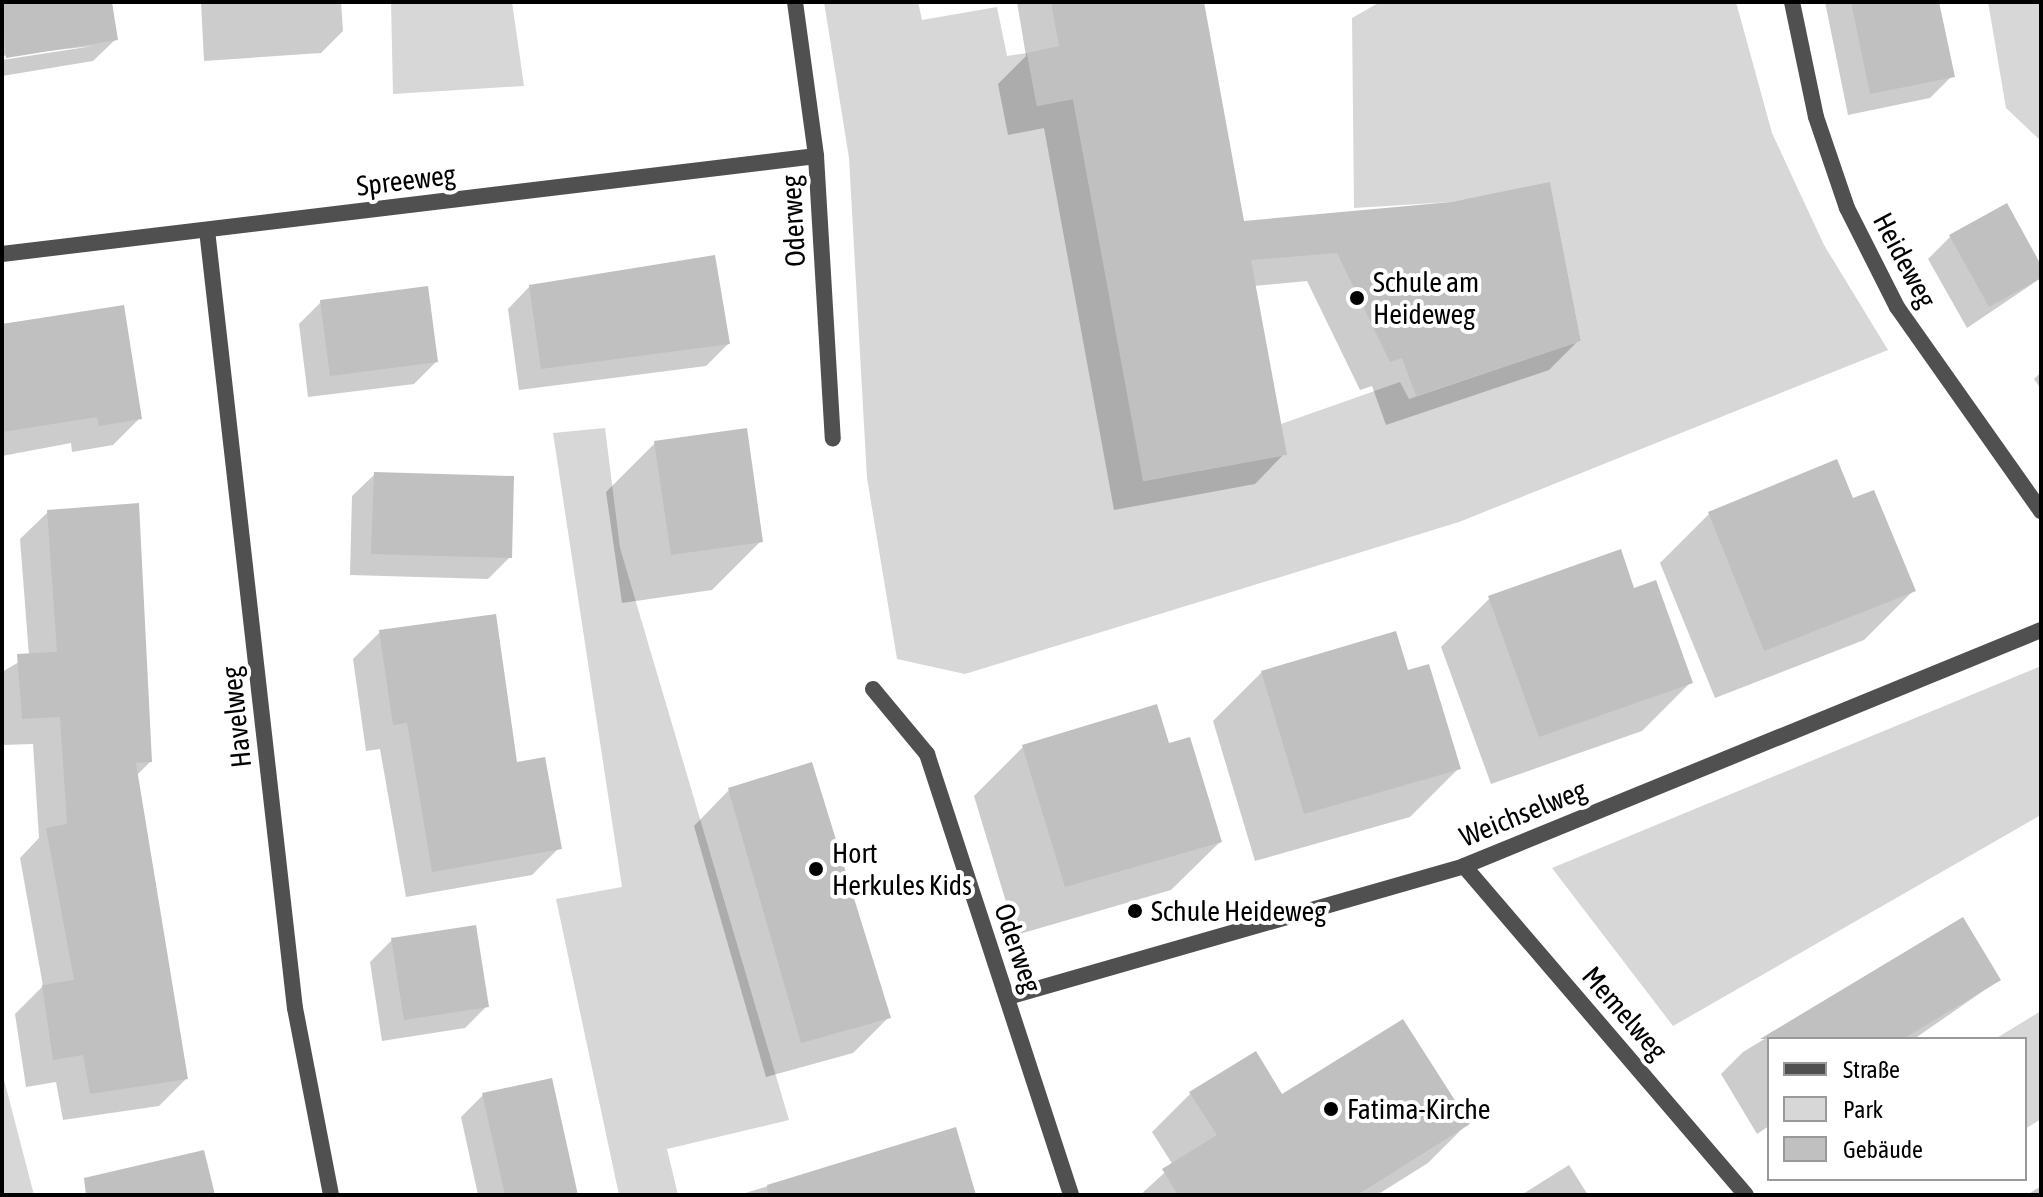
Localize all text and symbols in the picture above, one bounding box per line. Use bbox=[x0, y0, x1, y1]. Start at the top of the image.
street label: Spreeweg bbox=[355, 157, 457, 203]
street label: Oderweg bbox=[774, 174, 812, 268]
street label: Heideweg bbox=[1866, 207, 1944, 313]
place label: Schule am Heideweg bbox=[1373, 265, 1479, 331]
marker: Schule am Heideweg bbox=[1348, 289, 1366, 307]
street label: Havelweg bbox=[214, 665, 258, 769]
street label: Weichselweg bbox=[1455, 772, 1591, 854]
place label: Hort Herkules Kids bbox=[832, 836, 972, 902]
marker: Hort Herkules Kids bbox=[807, 860, 825, 878]
place label: Schule Heideweg bbox=[1151, 894, 1326, 928]
street label: Oderweg bbox=[987, 899, 1049, 997]
marker: Schule Heideweg bbox=[1126, 902, 1144, 920]
street label: Memelweg bbox=[1575, 959, 1675, 1067]
legend bbox=[1767, 1037, 2027, 1181]
text: Straße bbox=[1843, 1056, 1900, 1083]
place label: Fatima-Kirche bbox=[1347, 1092, 1490, 1126]
text: Park bbox=[1843, 1096, 1883, 1123]
marker: Fatima-Kirche bbox=[1322, 1100, 1340, 1118]
text: Gebäude bbox=[1843, 1136, 1923, 1163]

